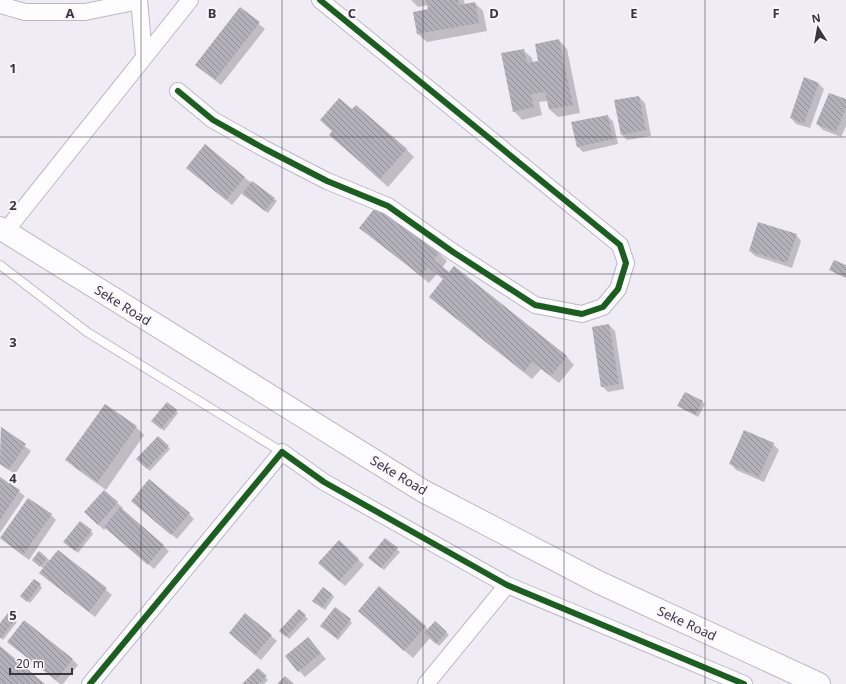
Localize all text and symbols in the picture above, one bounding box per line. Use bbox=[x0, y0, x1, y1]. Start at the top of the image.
text: A bbox=[66, 4, 75, 22]
text: B bbox=[208, 4, 216, 22]
text: C bbox=[348, 4, 356, 22]
text: D bbox=[489, 4, 499, 22]
text: E bbox=[630, 4, 638, 22]
text: F bbox=[772, 4, 780, 22]
north arrow bbox=[798, 8, 838, 48]
text: N bbox=[810, 9, 822, 26]
text: 1 bbox=[9, 59, 17, 77]
text: 2 bbox=[9, 196, 17, 214]
street label: Seke Road bbox=[91, 281, 155, 329]
text: 3 bbox=[9, 333, 17, 351]
street label: Seke Road bbox=[367, 451, 431, 499]
text: 4 bbox=[9, 469, 17, 487]
street label: Seke Road bbox=[654, 601, 720, 645]
text: 5 bbox=[9, 606, 17, 624]
scale bar bbox=[10, 650, 72, 676]
text: 20 m bbox=[16, 655, 44, 672]

